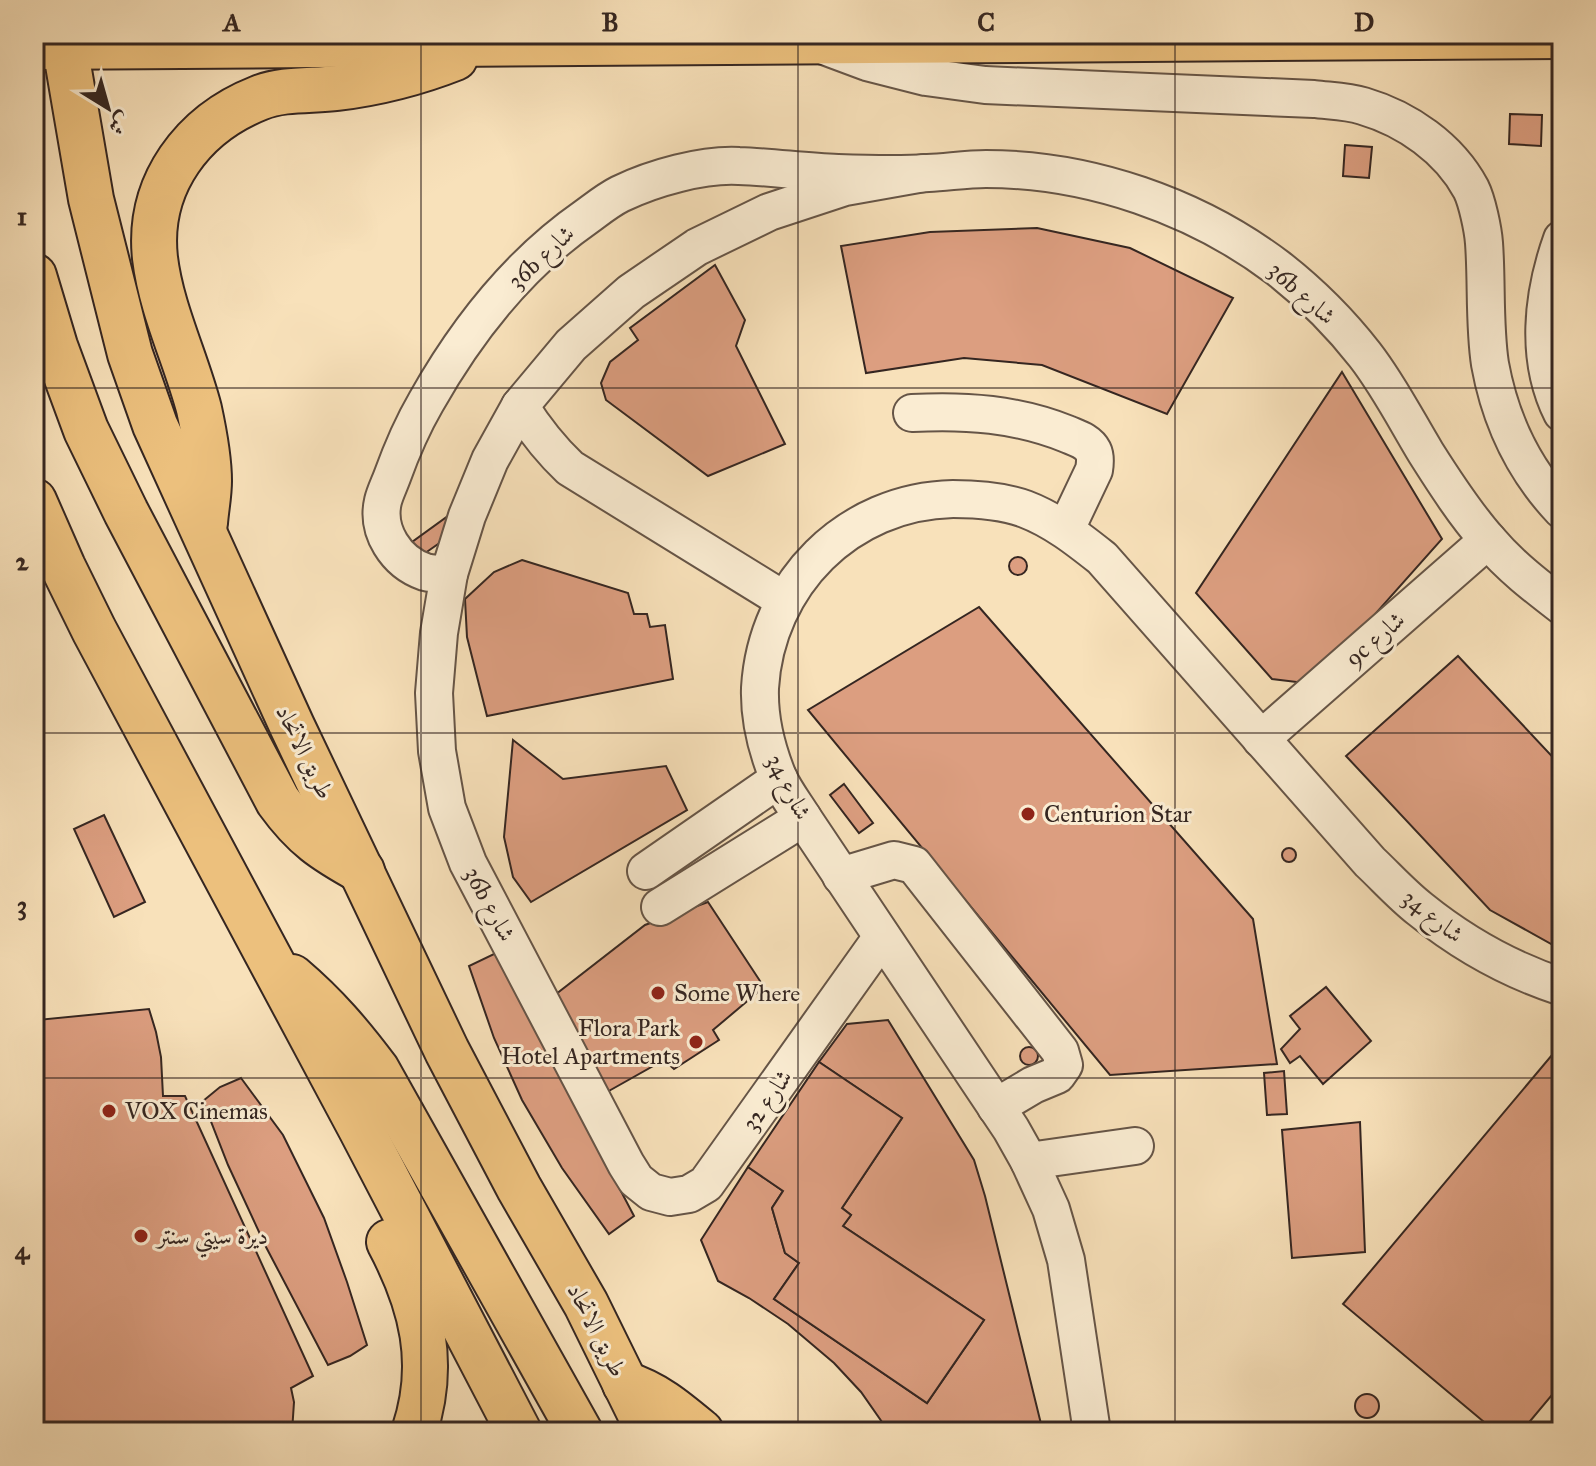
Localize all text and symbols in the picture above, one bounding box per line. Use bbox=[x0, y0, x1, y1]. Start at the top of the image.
text: A bbox=[221, 6, 241, 38]
text: B bbox=[601, 6, 619, 38]
text: C bbox=[977, 6, 995, 38]
text: D bbox=[1354, 6, 1374, 38]
north arrow bbox=[68, 68, 148, 148]
text: ش bbox=[103, 106, 137, 141]
text: 1 bbox=[17, 200, 27, 232]
street label: 36b شارع bbox=[501, 219, 584, 299]
street label: 36b شارع bbox=[1259, 255, 1342, 335]
text: 2 bbox=[16, 545, 30, 577]
street label: 9c شارع bbox=[1339, 605, 1414, 677]
street label: طريق الاتحاد bbox=[269, 700, 341, 804]
street label: شارع 34 bbox=[755, 749, 818, 827]
place label: Centurion Star bbox=[1044, 799, 1192, 829]
marker: Centurion Star bbox=[1019, 805, 1037, 823]
street label: 36b شارع bbox=[453, 861, 522, 949]
street label: شارع 34 bbox=[1393, 883, 1470, 953]
text: 3 bbox=[17, 889, 27, 921]
place label: Some Where bbox=[674, 978, 800, 1008]
marker: Some Where bbox=[649, 984, 667, 1002]
place label: Flora Park Hotel Apartments bbox=[501, 1013, 681, 1071]
marker: Flora Park Hotel Apartments bbox=[687, 1033, 705, 1051]
street label: شارع 32 bbox=[735, 1063, 803, 1139]
place label: VOX Cinemas bbox=[124, 1096, 268, 1126]
marker: VOX Cinemas bbox=[100, 1102, 118, 1120]
place label: ديرة سيتي سنتر bbox=[154, 1221, 268, 1258]
marker: ديرة سيتي سنتر bbox=[132, 1227, 150, 1245]
text: 4 bbox=[15, 1234, 31, 1266]
street label: طريق الاتحاد bbox=[561, 1278, 633, 1382]

